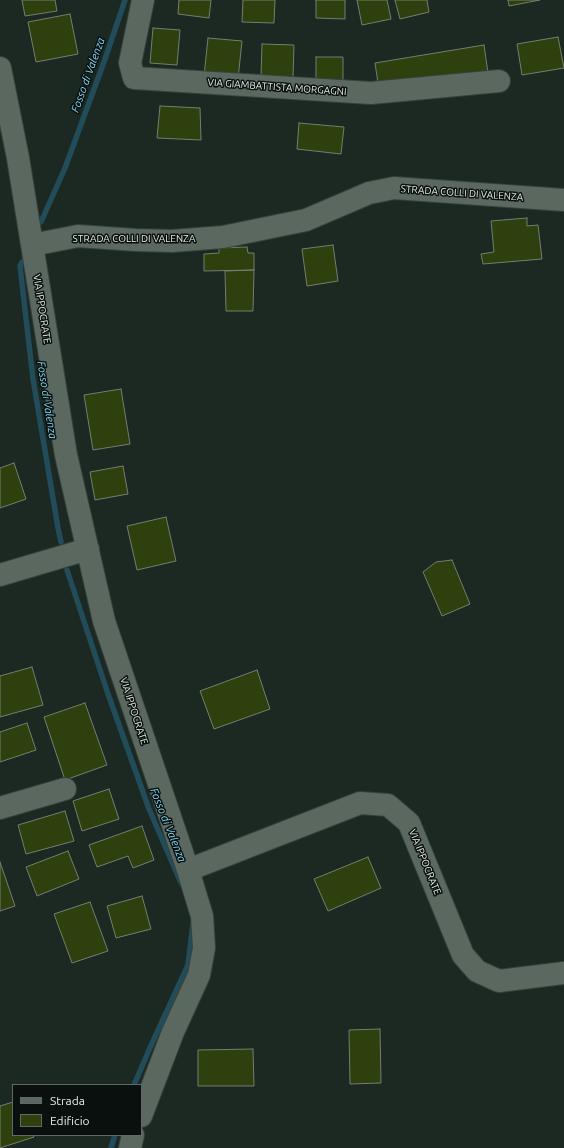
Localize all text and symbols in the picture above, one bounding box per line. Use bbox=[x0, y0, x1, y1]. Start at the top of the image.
water label: Fosso di Valenza bbox=[68, 36, 108, 114]
street label: VIA GIAMBATTISTA MORGAGNI bbox=[207, 76, 347, 98]
street label: STRADA COLLI DI VALENZA bbox=[400, 183, 524, 203]
street label: STRADA COLLI DI VALENZA bbox=[73, 233, 195, 245]
street label: VIA IPPOCRATE bbox=[31, 274, 53, 344]
water label: Fosso di Valenza bbox=[34, 360, 60, 440]
street label: VIA IPPOCRATE bbox=[118, 676, 150, 746]
water label: Fosso di Valenza bbox=[147, 786, 189, 864]
street label: VIA IPPOCRATE bbox=[406, 827, 444, 897]
legend bbox=[12, 1084, 142, 1136]
text: Strada bbox=[50, 1094, 85, 1107]
text: Edificio bbox=[50, 1114, 90, 1127]

